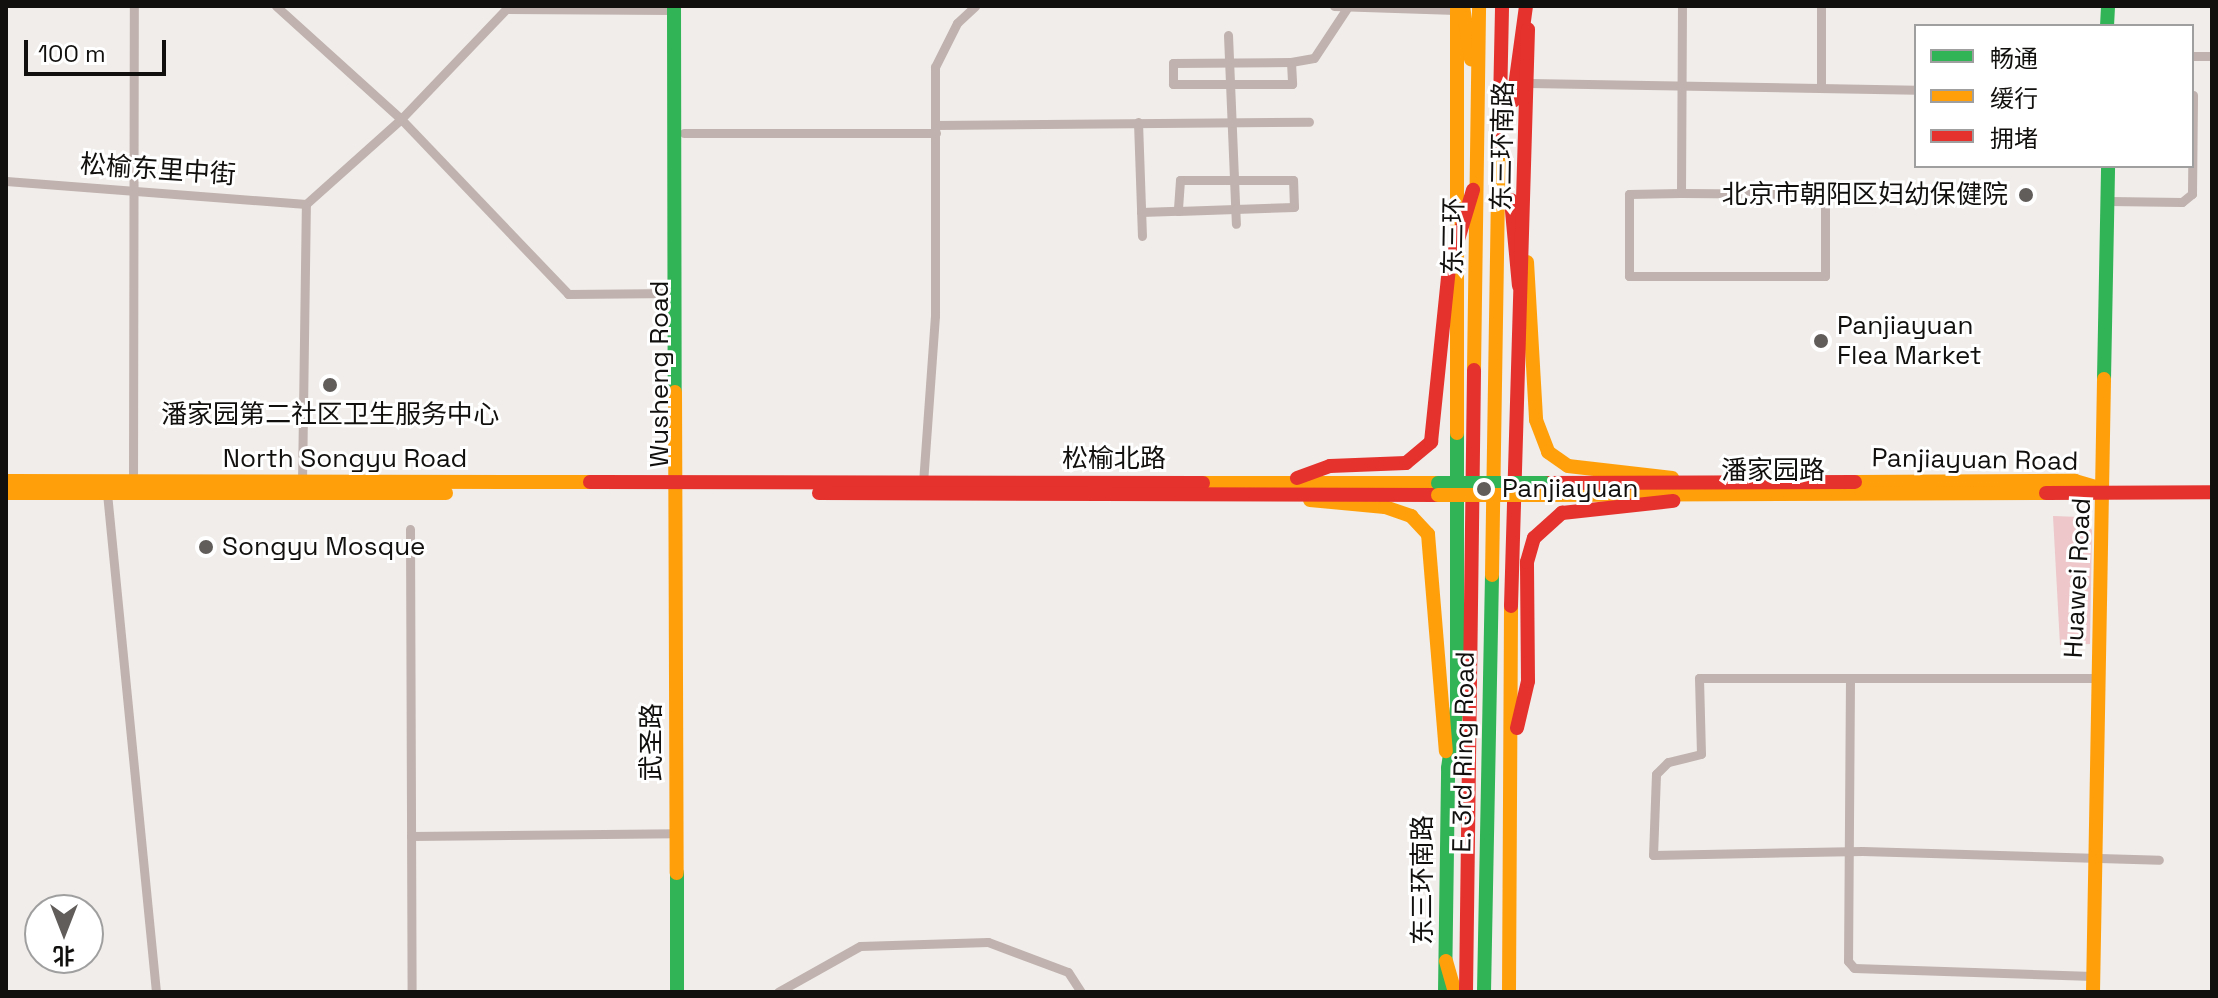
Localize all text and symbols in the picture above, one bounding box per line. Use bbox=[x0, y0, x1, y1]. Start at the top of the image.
scale bar bbox=[28, 24, 170, 74]
legend bbox=[1914, 24, 2194, 168]
text: 100 m bbox=[38, 38, 106, 69]
text: 畅通 bbox=[1990, 43, 2038, 74]
street label: 东三环南路 bbox=[1486, 81, 1520, 211]
text: 缓行 bbox=[1990, 83, 2038, 114]
text: 拥堵 bbox=[1990, 123, 2038, 154]
street label: 松榆东里中街 bbox=[79, 149, 237, 191]
place label: 北京市朝阳区妇幼保健院 bbox=[1722, 179, 2008, 211]
marker: 北京市朝阳区妇幼保健院 bbox=[2015, 184, 2037, 206]
street label: 东三环 bbox=[1438, 197, 1470, 275]
street label: Wusheng Road bbox=[644, 281, 676, 467]
place label: Panjiayuan Flea Market bbox=[1837, 310, 1982, 372]
marker: Panjiayuan Flea Market bbox=[1812, 332, 1830, 350]
marker: 潘家园第二社区卫生服务中心 bbox=[319, 374, 341, 396]
place label: 潘家园第二社区卫生服务中心 bbox=[161, 399, 499, 431]
street label: North Songyu Road bbox=[223, 443, 467, 475]
street label: 松榆北路 bbox=[1062, 443, 1166, 475]
street label: Panjiayuan Road bbox=[1871, 443, 2079, 477]
street label: 潘家园路 bbox=[1721, 455, 1825, 487]
place label: Panjiayuan bbox=[1502, 473, 1638, 505]
marker: Panjiayuan bbox=[1473, 478, 1495, 500]
street label: Huawei Road bbox=[2058, 497, 2098, 659]
place label: Songyu Mosque bbox=[222, 531, 425, 563]
marker: Songyu Mosque bbox=[197, 538, 215, 556]
street label: E. 3rd Ring Road bbox=[1447, 651, 1481, 853]
street label: 武圣路 bbox=[636, 703, 668, 781]
street label: 东三环南路 bbox=[1407, 815, 1439, 945]
north arrow bbox=[24, 894, 104, 974]
text: 北 bbox=[53, 942, 75, 970]

